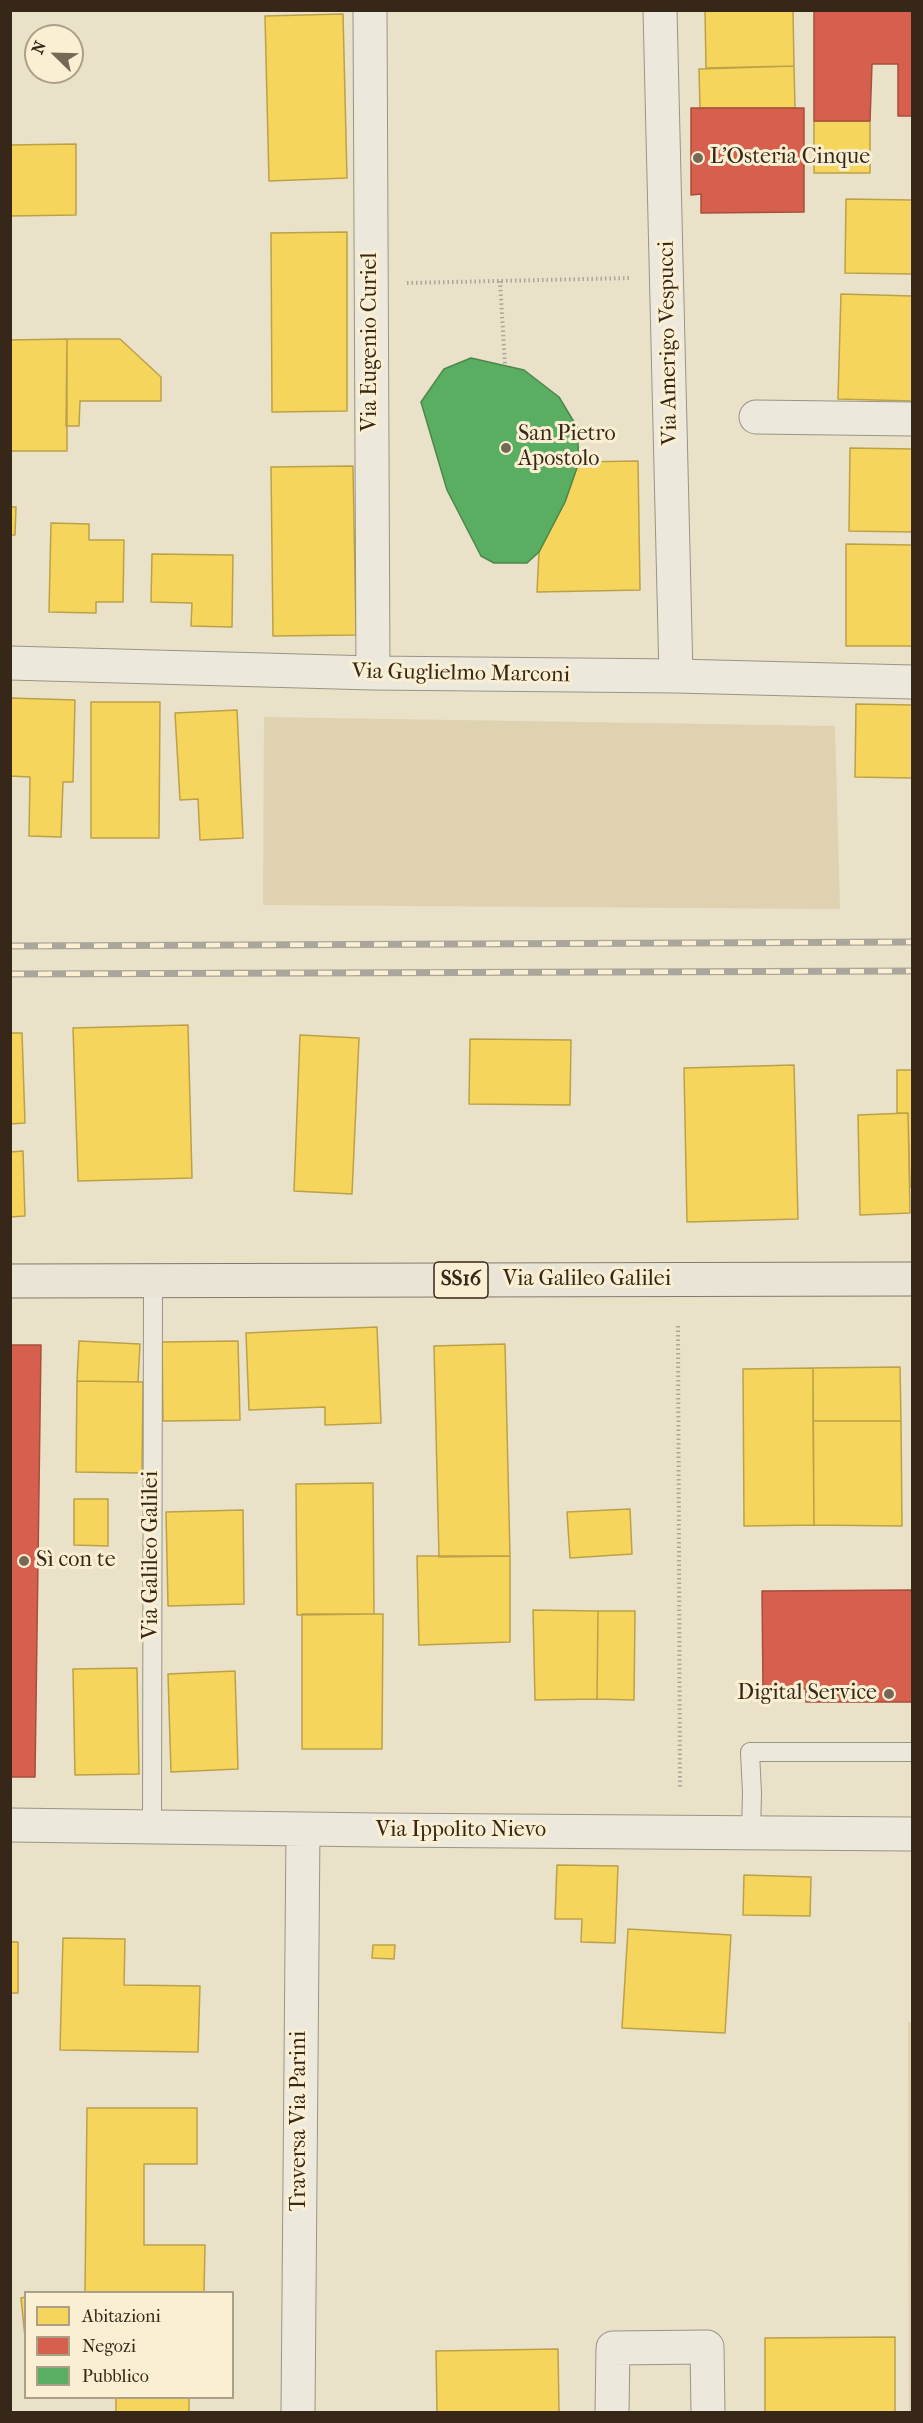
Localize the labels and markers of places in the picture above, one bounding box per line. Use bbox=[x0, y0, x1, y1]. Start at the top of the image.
place label: L'Osteria Cinque bbox=[710, 145, 870, 171]
marker: L'Osteria Cinque bbox=[691, 151, 705, 165]
place label: San Pietro Apostolo bbox=[518, 422, 616, 474]
marker: San Pietro Apostolo bbox=[499, 441, 513, 455]
place label: Sì con te bbox=[36, 1548, 116, 1574]
marker: Sì con te bbox=[17, 1554, 31, 1568]
place label: Digital Service bbox=[737, 1681, 877, 1707]
marker: Digital Service bbox=[882, 1687, 896, 1701]

